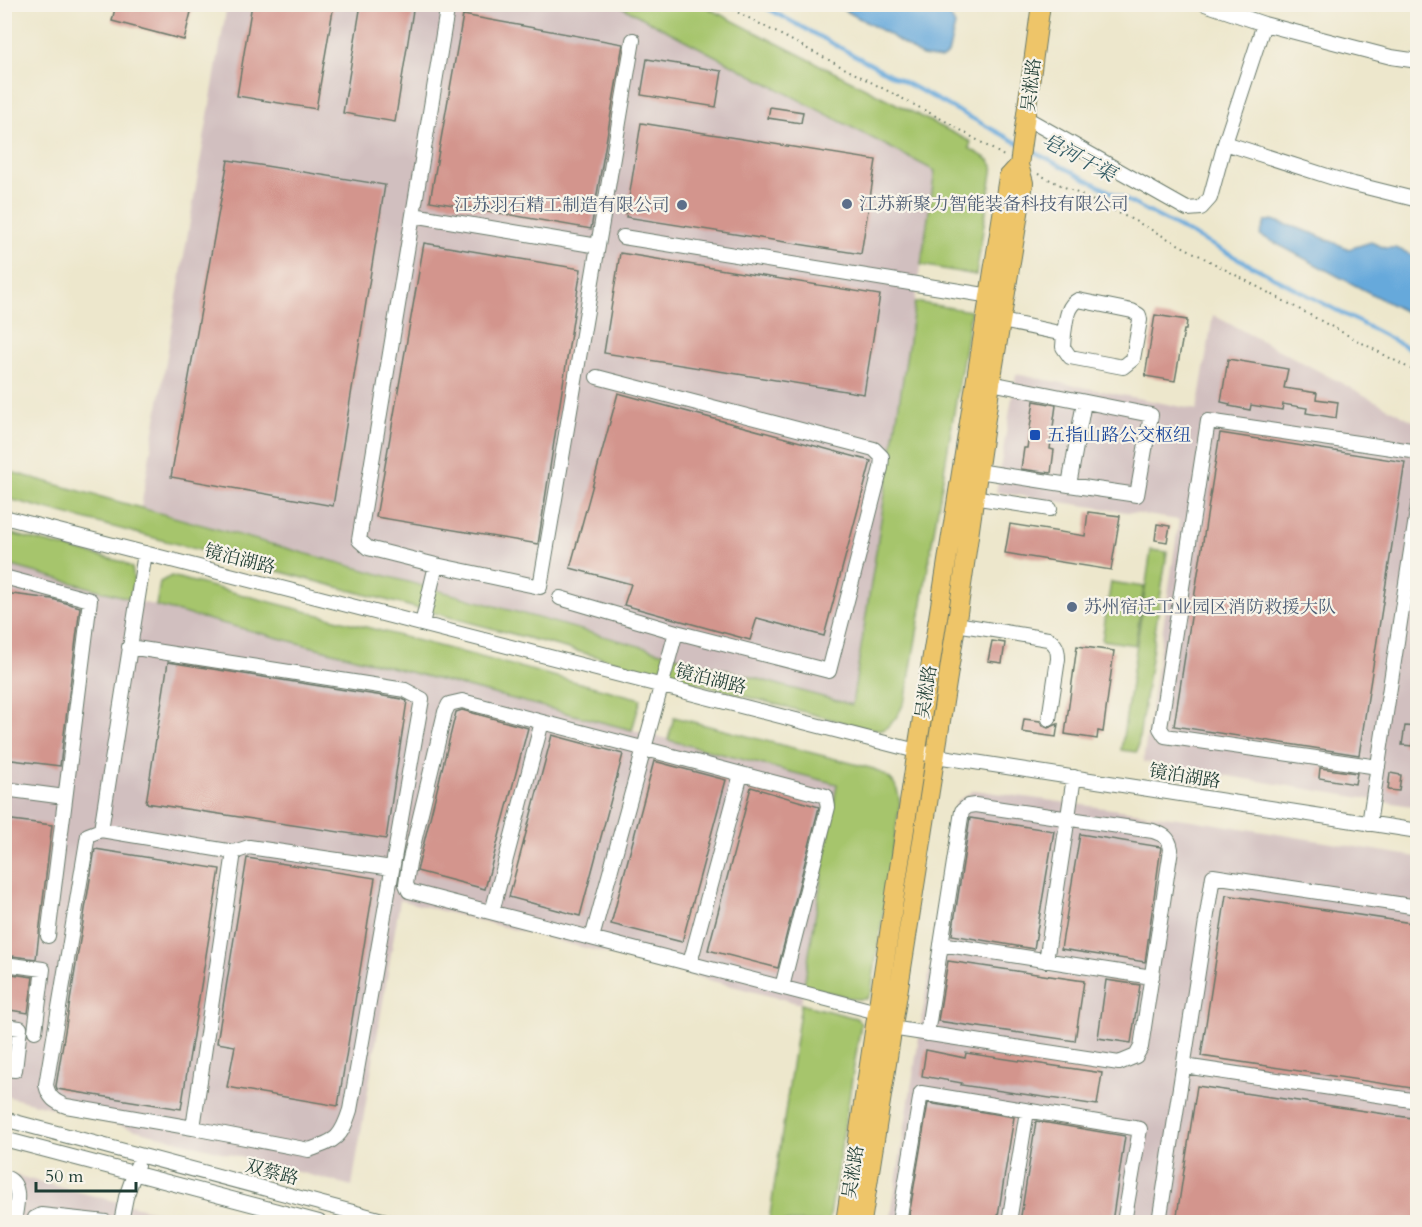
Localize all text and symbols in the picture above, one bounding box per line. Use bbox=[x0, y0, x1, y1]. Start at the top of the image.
street label: 吴淞路 bbox=[1016, 57, 1047, 113]
water label: 皂河干渠 bbox=[1037, 127, 1123, 190]
place label: 江苏新聚力智能装备科技有限公司 bbox=[859, 192, 1129, 217]
place label: 江苏羽石精工制造有限公司 bbox=[454, 193, 670, 218]
marker: 江苏新聚力智能装备科技有限公司 bbox=[840, 197, 854, 211]
marker: 江苏羽石精工制造有限公司 bbox=[675, 198, 689, 212]
place label: 五指山路公交枢纽 bbox=[1047, 423, 1191, 448]
marker: 五指山路公交枢纽 bbox=[1028, 428, 1042, 442]
street label: 镜泊湖路 bbox=[202, 539, 278, 580]
place label: 苏州宿迁工业园区消防救援大队 bbox=[1084, 595, 1336, 620]
marker: 苏州宿迁工业园区消防救援大队 bbox=[1065, 600, 1079, 614]
street label: 镜泊湖路 bbox=[673, 659, 749, 700]
street label: 吴淞路 bbox=[910, 663, 943, 721]
street label: 镜泊湖路 bbox=[1147, 759, 1222, 794]
street label: 吴淞路 bbox=[837, 1143, 870, 1201]
street label: 双蔡路 bbox=[243, 1153, 301, 1192]
scale bar bbox=[36, 1155, 136, 1193]
text: 50 m bbox=[45, 1164, 84, 1189]

